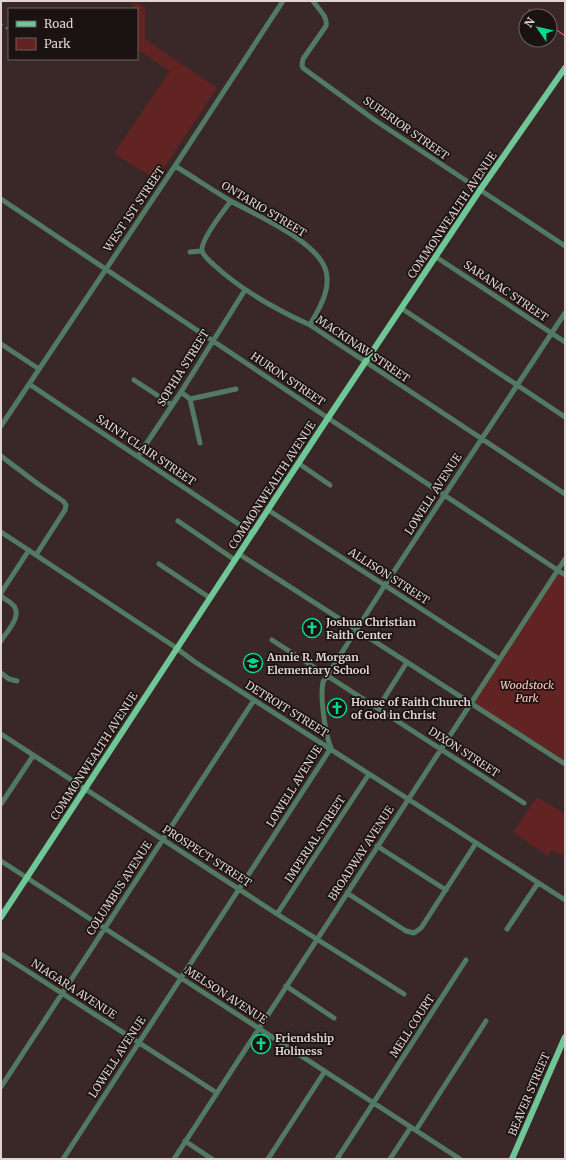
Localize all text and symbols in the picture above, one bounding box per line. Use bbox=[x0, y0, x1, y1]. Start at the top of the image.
legend bbox=[8, 8, 138, 60]
north arrow bbox=[518, 8, 558, 48]
text: N bbox=[521, 15, 538, 30]
text: Road bbox=[44, 16, 73, 31]
text: Park bbox=[44, 36, 71, 51]
street label: SUPERIOR STREET bbox=[361, 93, 452, 163]
street label: COMMONWEALTH AVENUE bbox=[404, 149, 500, 281]
street label: WEST 1ST STREET bbox=[100, 164, 168, 255]
street label: ONTARIO STREET bbox=[219, 178, 309, 240]
street label: SARANAC STREET bbox=[461, 257, 551, 325]
street label: MACKINAW STREET bbox=[313, 312, 413, 386]
street label: SOPHIA STREET bbox=[154, 327, 212, 409]
street label: HURON STREET bbox=[248, 349, 328, 409]
street label: SAINT CLAIR STREET bbox=[94, 411, 199, 489]
street label: COMMONWEALTH AVENUE bbox=[225, 418, 319, 552]
street label: LOWELL AVENUE bbox=[401, 451, 465, 537]
street label: ALLISON STREET bbox=[345, 544, 432, 608]
place label: Joshua Christian Faith Center bbox=[325, 615, 416, 642]
church icon: Joshua Christian Faith Center bbox=[301, 617, 323, 639]
place label: Annie R. Morgan Elementary School bbox=[266, 650, 370, 677]
school or university icon: Annie R. Morgan Elementary School bbox=[242, 652, 264, 674]
street label: DETROIT STREET bbox=[243, 678, 331, 740]
park label: Woodstock Park bbox=[500, 678, 554, 705]
street label: COMMONWEALTH AVENUE bbox=[47, 689, 141, 823]
place label: House of Faith Church of God in Christ bbox=[351, 695, 471, 722]
church icon: House of Faith Church of God in Christ bbox=[326, 697, 348, 719]
street label: DIXON STREET bbox=[426, 724, 502, 780]
street label: LOWELL AVENUE bbox=[263, 742, 325, 830]
street label: IMPERIAL STREET bbox=[282, 792, 349, 885]
street label: BROADWAY AVENUE bbox=[325, 803, 397, 903]
street label: PROSPECT STREET bbox=[160, 822, 254, 890]
street label: COLUMBUS AVENUE bbox=[83, 838, 155, 938]
street label: NIAGARA AVENUE bbox=[29, 956, 119, 1022]
street label: MELSON AVENUE bbox=[182, 963, 270, 1027]
street label: MELL COURT bbox=[386, 992, 438, 1060]
street label: LOWELL AVENUE bbox=[85, 1014, 149, 1100]
place label: Friendship Holiness bbox=[275, 1031, 334, 1058]
church icon: Friendship Holiness bbox=[250, 1033, 272, 1055]
street label: BEAVER STREET bbox=[505, 1050, 553, 1138]

